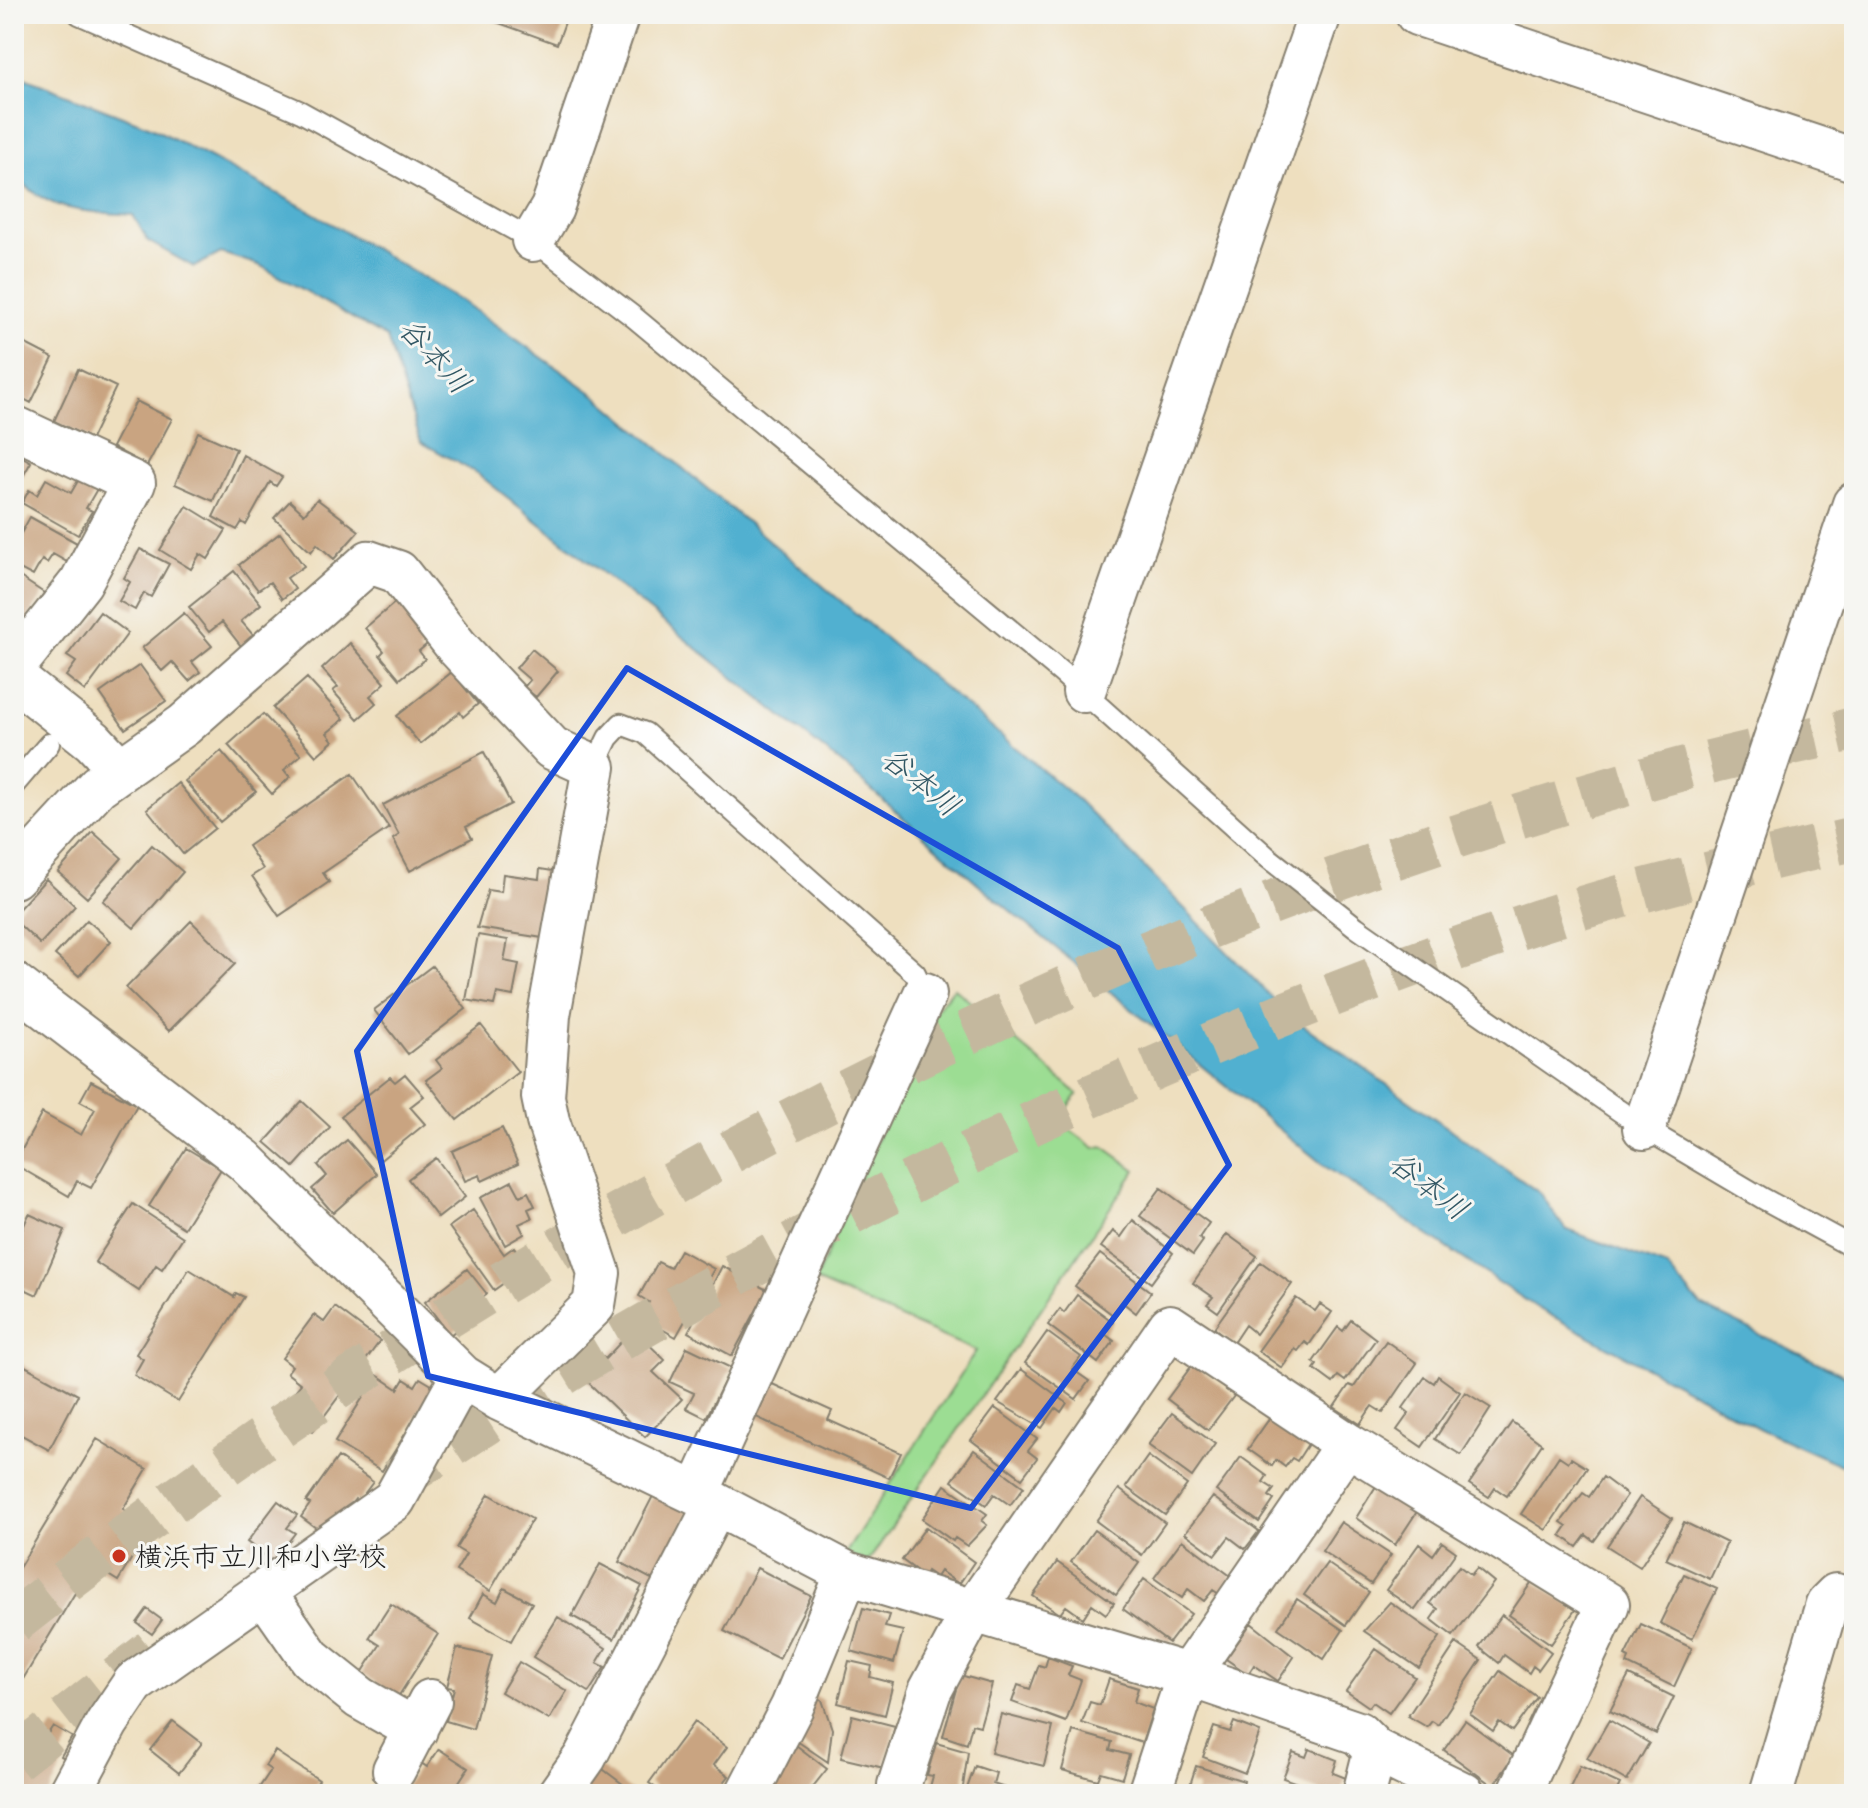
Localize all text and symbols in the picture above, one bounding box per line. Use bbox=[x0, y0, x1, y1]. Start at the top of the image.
water label: 谷本川 bbox=[391, 311, 478, 402]
water label: 谷本川 bbox=[874, 740, 967, 825]
water label: 谷本川 bbox=[1382, 1145, 1475, 1229]
place label: 横浜市立川和小学校 bbox=[135, 1541, 387, 1574]
marker: 横浜市立川和小学校 bbox=[110, 1547, 128, 1565]

